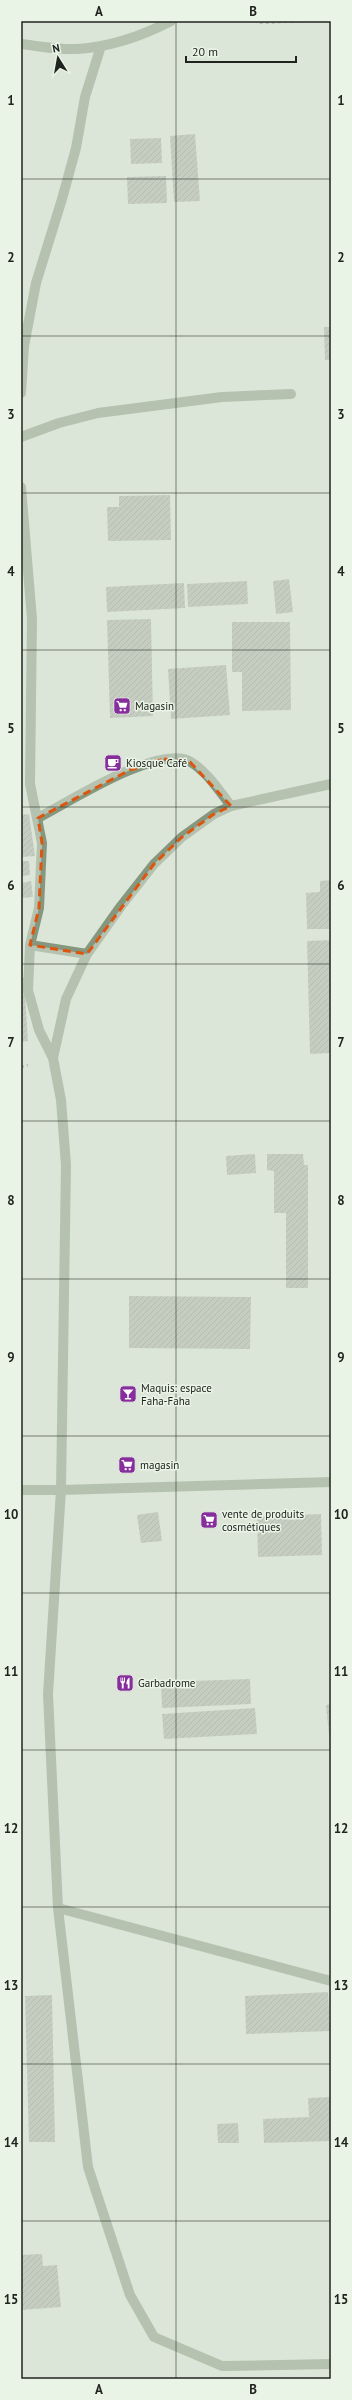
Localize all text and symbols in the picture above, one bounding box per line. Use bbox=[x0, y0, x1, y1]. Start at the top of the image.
text: A bbox=[95, 3, 103, 20]
text: B bbox=[249, 3, 257, 20]
north arrow bbox=[38, 38, 78, 78]
scale bar bbox=[186, 38, 296, 64]
text: N bbox=[51, 41, 61, 56]
text: 20 m bbox=[192, 44, 218, 59]
text: 1 bbox=[7, 92, 15, 109]
text: 1 bbox=[337, 92, 345, 109]
text: 2 bbox=[7, 249, 15, 266]
text: 2 bbox=[337, 249, 345, 266]
text: 3 bbox=[7, 406, 15, 423]
text: 3 bbox=[337, 406, 345, 423]
text: 4 bbox=[7, 563, 15, 580]
text: 4 bbox=[337, 563, 345, 580]
supermarket icon: Magasin bbox=[112, 696, 132, 716]
place label: Magasin bbox=[135, 699, 174, 713]
text: 5 bbox=[7, 720, 15, 737]
text: 5 bbox=[337, 720, 345, 737]
cafe icon: Kiosque Café bbox=[103, 753, 123, 773]
place label: Kiosque Café bbox=[126, 756, 187, 770]
text: 6 bbox=[7, 877, 15, 894]
text: 6 bbox=[337, 877, 345, 894]
text: 7 bbox=[7, 1034, 15, 1051]
text: 7 bbox=[337, 1034, 345, 1051]
text: 8 bbox=[7, 1192, 15, 1209]
text: 8 bbox=[337, 1192, 345, 1209]
text: 9 bbox=[7, 1349, 15, 1366]
text: 9 bbox=[337, 1349, 345, 1366]
place label: Maquis: espace Faha-Faha bbox=[141, 1381, 212, 1408]
bar icon: Maquis: espace Faha-Faha bbox=[118, 1384, 138, 1404]
supermarket icon: magasin bbox=[117, 1455, 137, 1475]
place label: magasin bbox=[140, 1458, 179, 1472]
text: 10 bbox=[4, 1506, 18, 1523]
text: 10 bbox=[334, 1506, 348, 1523]
place label: vente de produits cosmétiques bbox=[222, 1507, 304, 1534]
supermarket icon: vente de produits cosmétiques bbox=[199, 1510, 219, 1530]
text: 11 bbox=[4, 1663, 18, 1680]
text: 11 bbox=[334, 1663, 348, 1680]
restaurant icon: Garbadrome bbox=[115, 1673, 135, 1693]
place label: Garbadrome bbox=[138, 1676, 196, 1690]
text: 12 bbox=[4, 1820, 18, 1837]
text: 12 bbox=[334, 1820, 348, 1837]
text: 13 bbox=[4, 1977, 18, 1994]
text: 13 bbox=[334, 1977, 348, 1994]
text: 14 bbox=[4, 2134, 19, 2151]
text: 14 bbox=[334, 2134, 349, 2151]
text: 15 bbox=[4, 2291, 18, 2308]
text: 15 bbox=[334, 2291, 348, 2308]
text: A bbox=[95, 2381, 103, 2398]
text: B bbox=[249, 2381, 257, 2398]

